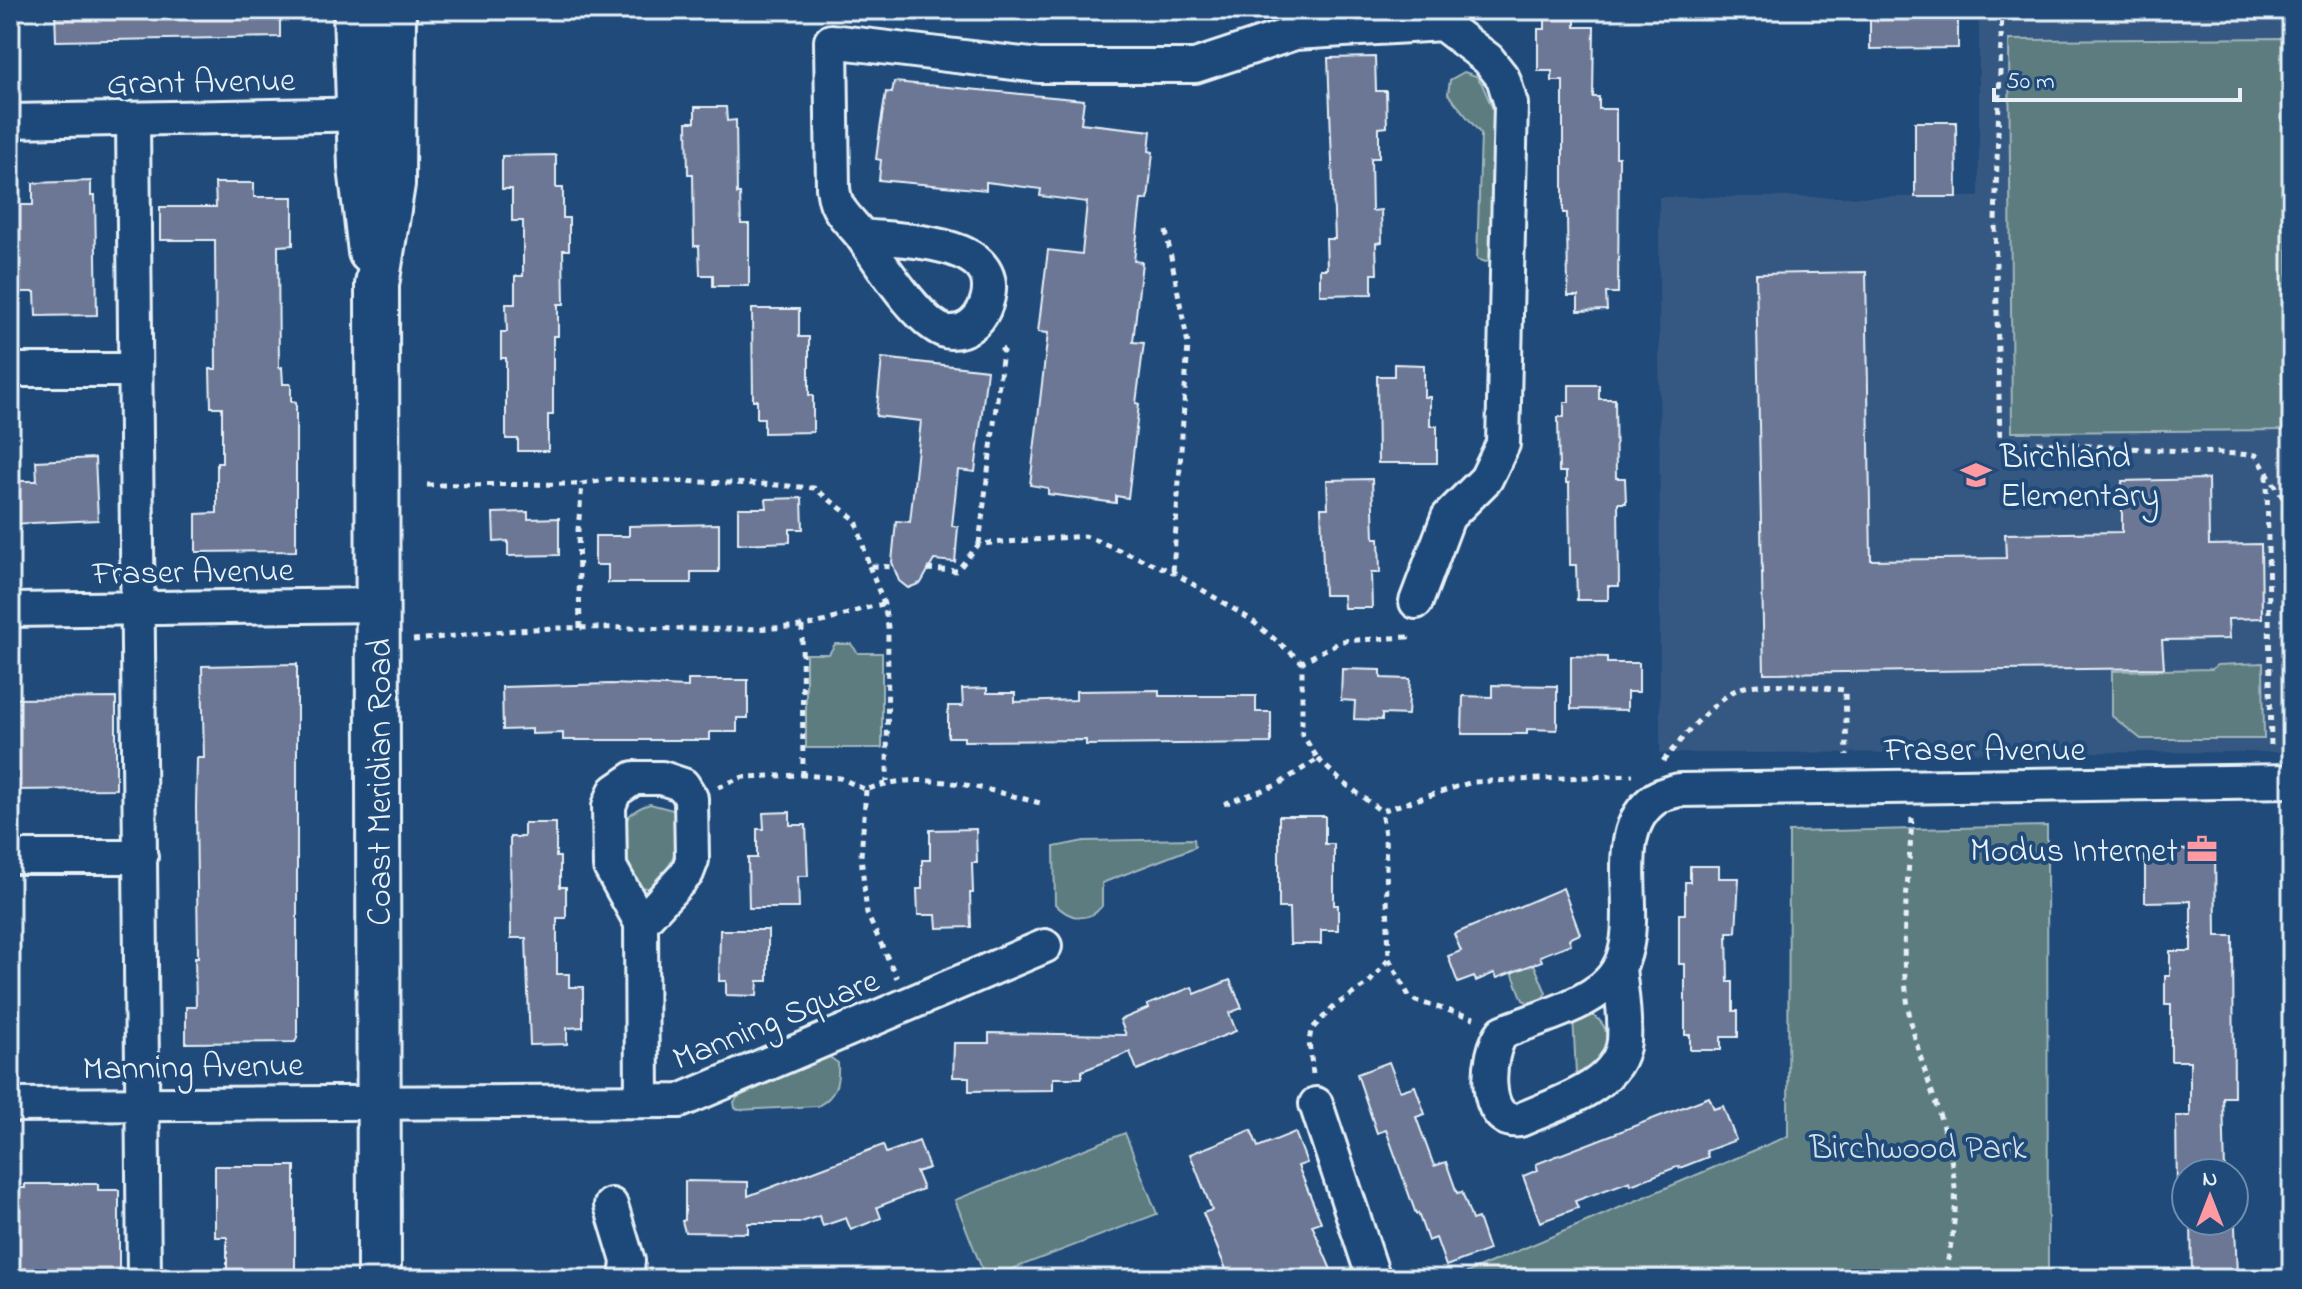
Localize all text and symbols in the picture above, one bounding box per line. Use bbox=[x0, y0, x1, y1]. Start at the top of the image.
scale bar bbox=[1994, 52, 2240, 102]
street label: Grant Avenue bbox=[106, 57, 297, 111]
text: 50 m bbox=[2006, 65, 2055, 100]
place label: Birchland Elementary bbox=[1999, 434, 2159, 523]
school or university icon: Birchland Elementary bbox=[1959, 458, 1993, 492]
street label: Fraser Avenue bbox=[91, 547, 295, 601]
street label: Coast Meridian Road bbox=[357, 638, 407, 926]
street label: Fraser Avenue bbox=[1883, 727, 2086, 777]
place label: Modus Internet bbox=[1970, 828, 2178, 878]
office icon: Modus Internet bbox=[2185, 832, 2219, 866]
street label: Manning Square bbox=[666, 957, 888, 1086]
street label: Manning Avenue bbox=[82, 1042, 305, 1096]
park label: Birchwood Park bbox=[1808, 1125, 2027, 1175]
north arrow bbox=[2170, 1157, 2250, 1237]
text: N bbox=[2203, 1164, 2217, 1196]

